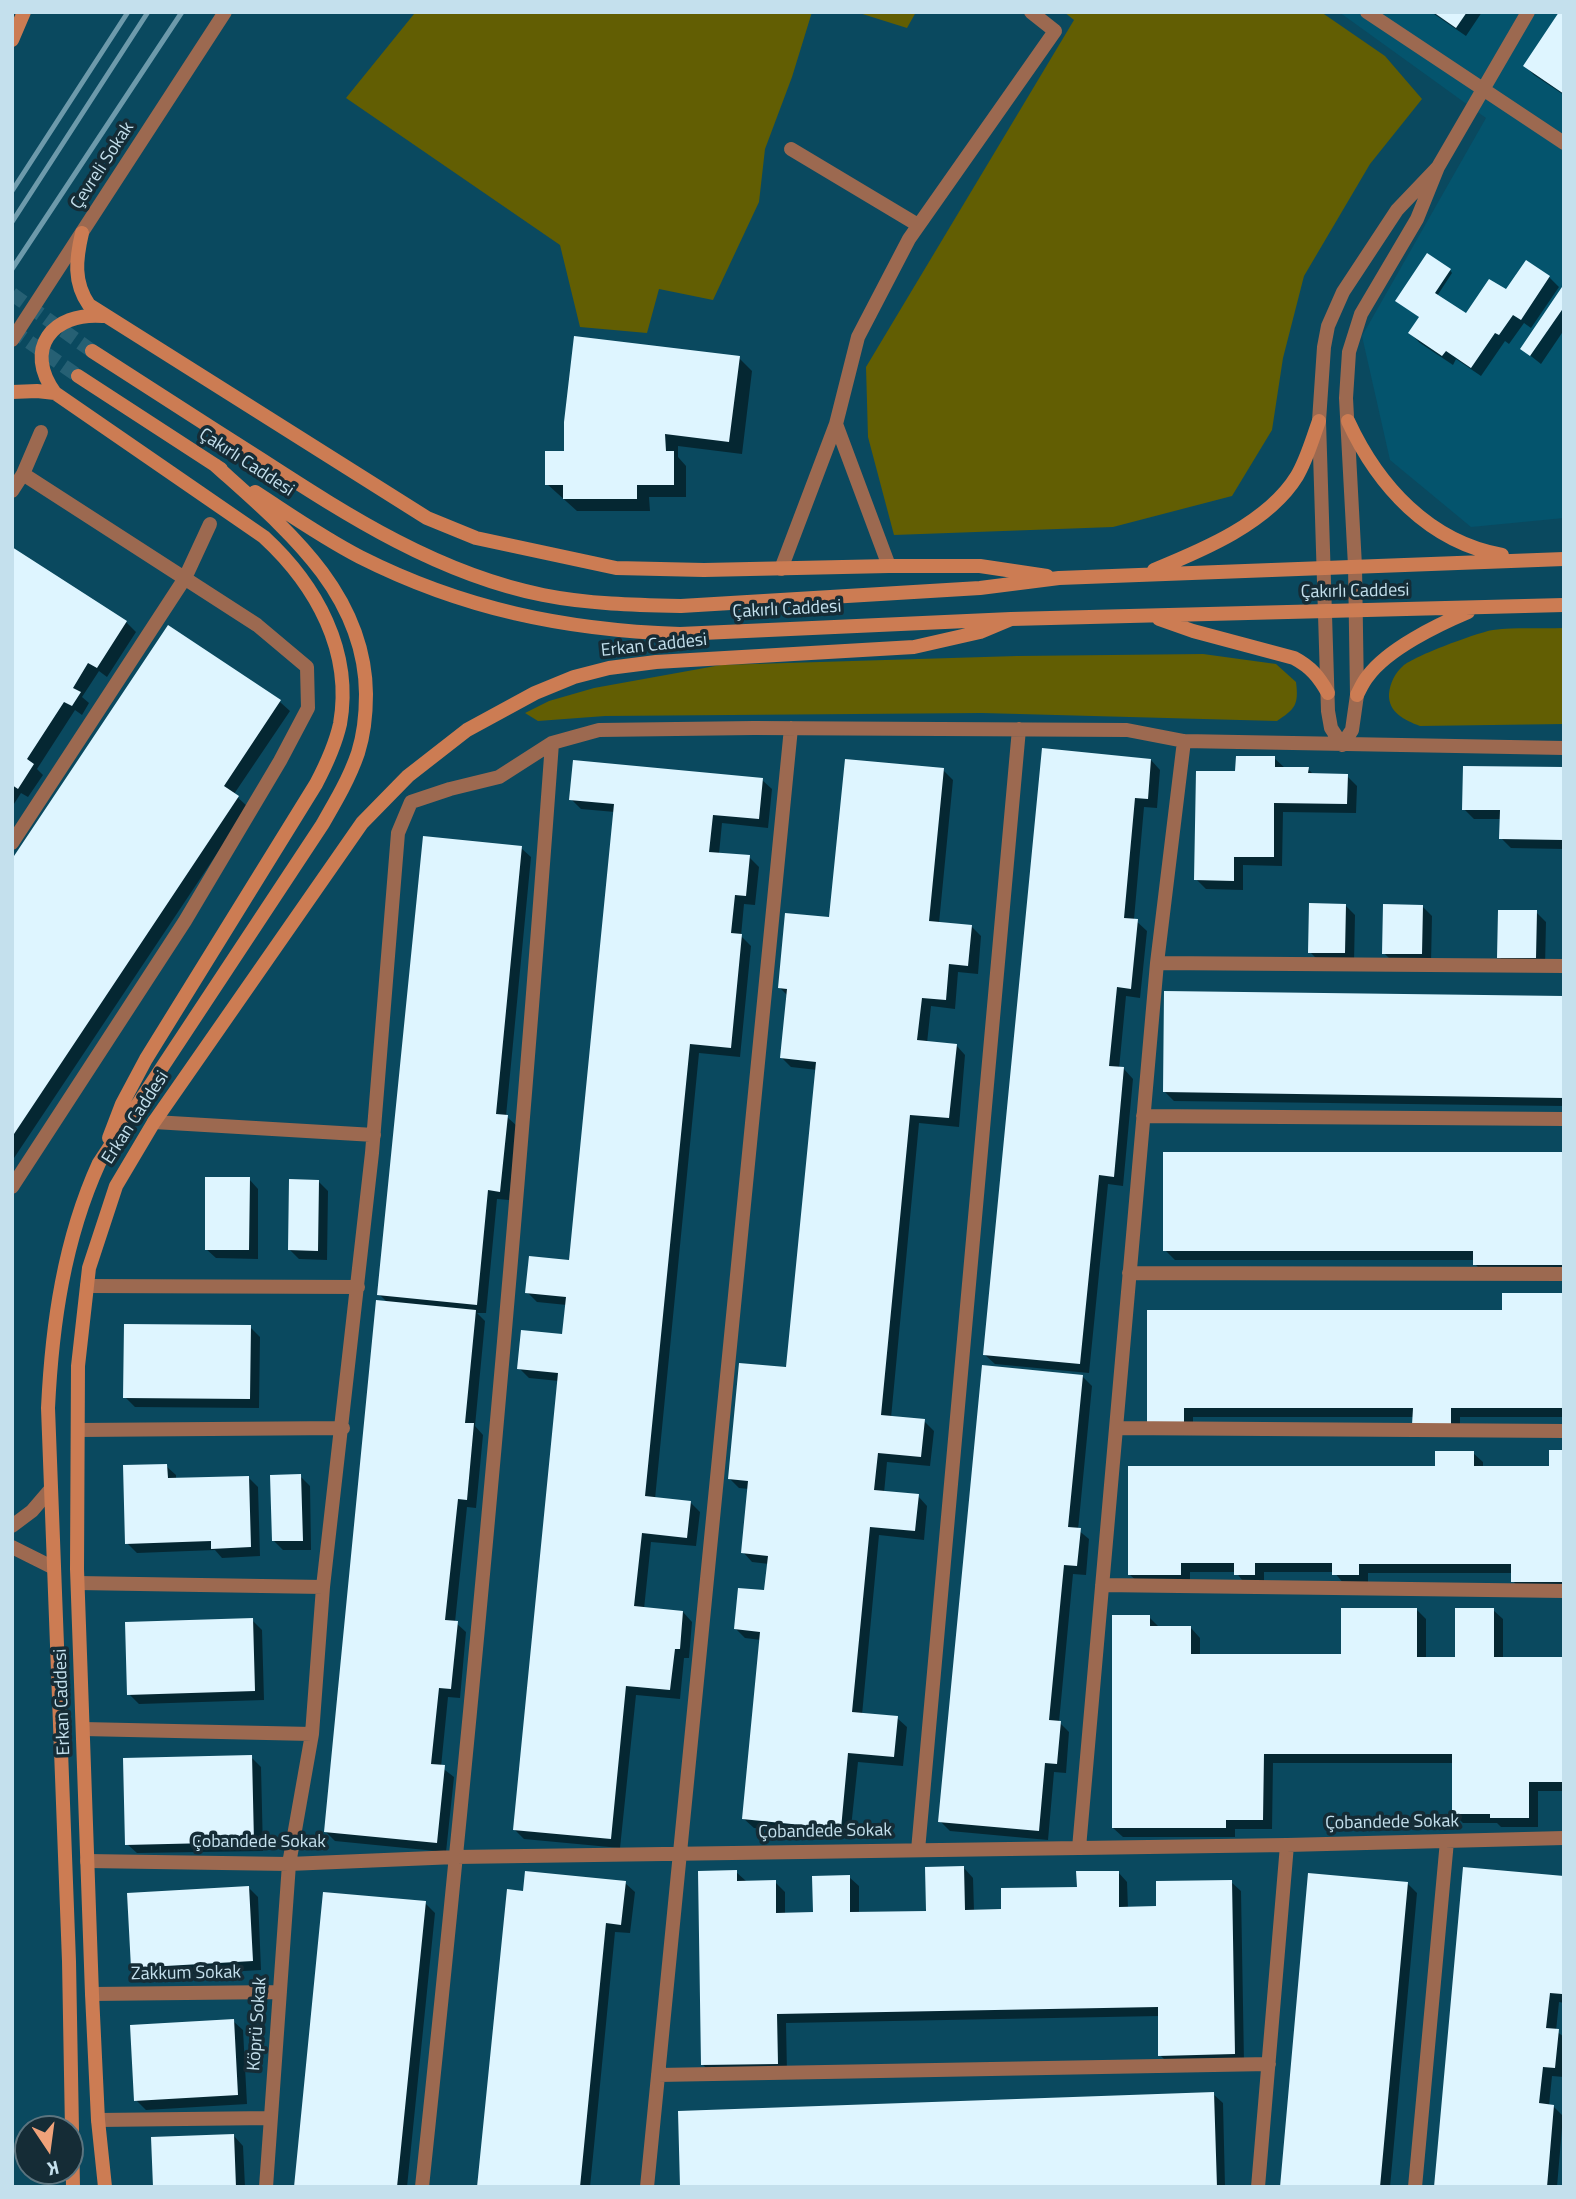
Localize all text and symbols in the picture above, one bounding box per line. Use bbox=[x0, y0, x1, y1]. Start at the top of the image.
street label: Çevreli Sokak bbox=[67, 118, 139, 214]
street label: Çakırlı Caddesi bbox=[194, 424, 298, 502]
street label: Çakırlı Caddesi bbox=[1300, 580, 1410, 604]
street label: Çakırlı Caddesi bbox=[732, 596, 842, 624]
street label: Erkan Caddesi bbox=[600, 630, 708, 662]
street label: Erkan Caddesi bbox=[98, 1067, 174, 1169]
street label: Erkan Caddesi bbox=[50, 1648, 76, 1756]
street label: Çobandede Sokak bbox=[1325, 1811, 1459, 1835]
street label: Çobandede Sokak bbox=[758, 1820, 892, 1844]
street label: Çobandede Sokak bbox=[192, 1832, 326, 1854]
street label: Zakkum Sokak bbox=[131, 1962, 241, 1986]
street label: Köprü Sokak bbox=[244, 1976, 272, 2072]
north arrow bbox=[14, 2115, 84, 2185]
text: K bbox=[45, 2154, 62, 2184]

